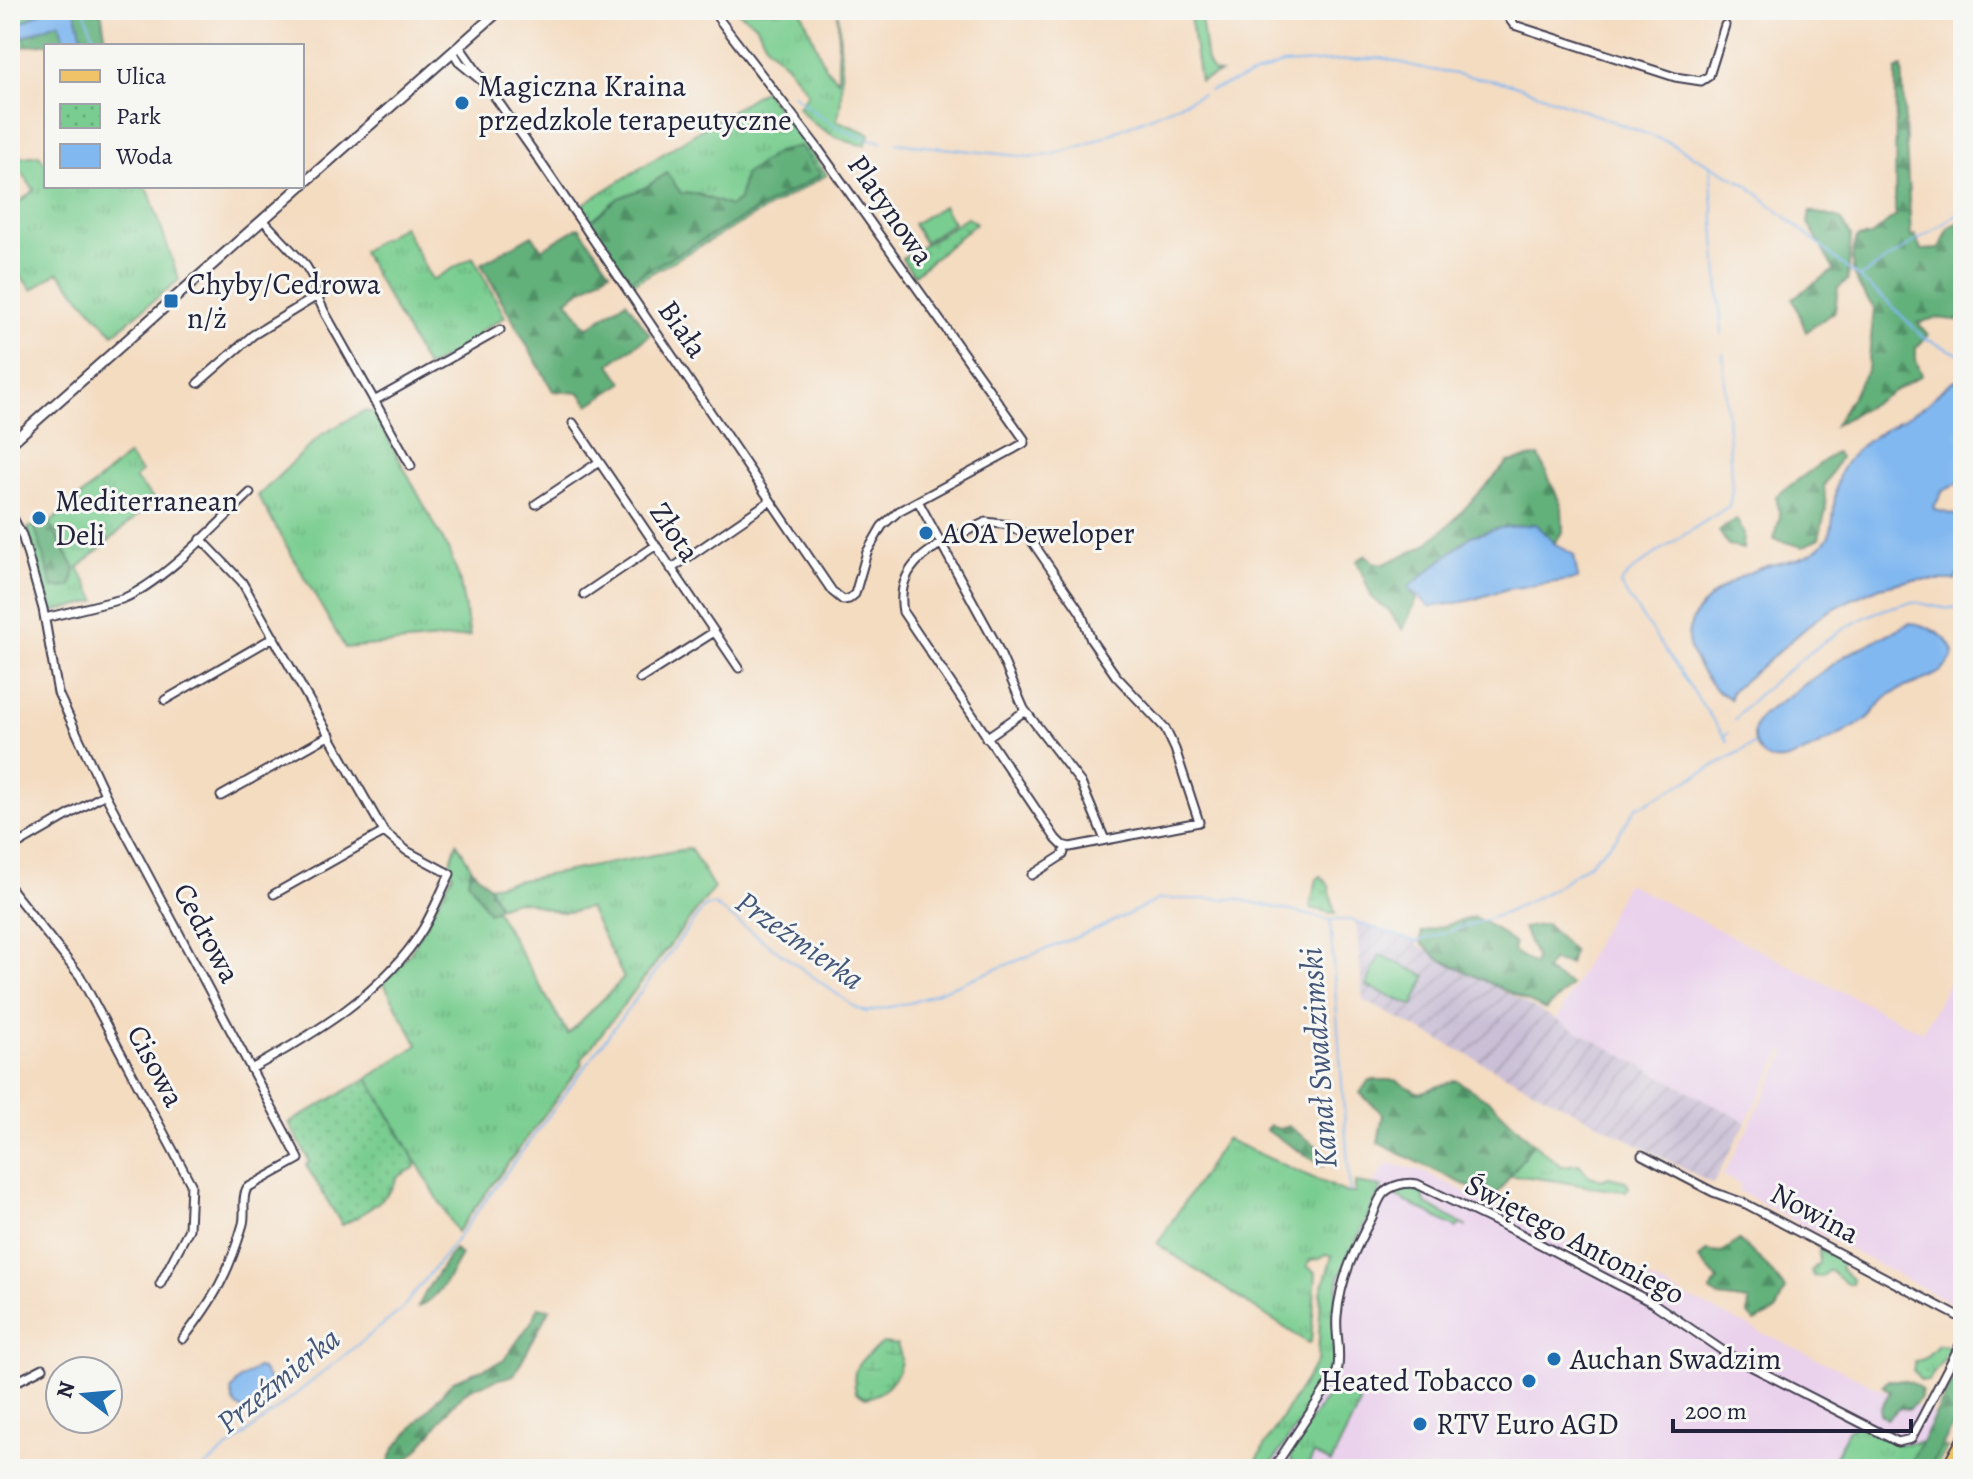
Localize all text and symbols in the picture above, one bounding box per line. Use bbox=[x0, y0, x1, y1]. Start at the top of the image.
legend bbox=[44, 44, 304, 188]
text: Ulica bbox=[116, 60, 167, 92]
place label: Magiczna Kraina przedzkole terapeutyczne bbox=[478, 66, 792, 140]
marker: Magiczna Kraina przedzkole terapeutyczne bbox=[453, 94, 471, 112]
text: Park bbox=[116, 100, 161, 132]
text: Woda bbox=[115, 140, 173, 172]
street label: Platynowa bbox=[838, 147, 944, 273]
place label: Chyby/Cedrowa n/ż bbox=[187, 264, 381, 338]
marker: Chyby/Cedrowa n/ż bbox=[162, 292, 180, 310]
street label: Biała bbox=[649, 292, 717, 366]
place label: Mediterranean Deli bbox=[55, 481, 238, 555]
street label: Złota bbox=[641, 494, 709, 570]
marker: Mediterranean Deli bbox=[30, 509, 48, 527]
place label: AOA Deweloper bbox=[941, 513, 1135, 553]
marker: AOA Deweloper bbox=[917, 524, 935, 542]
street label: Cedrowa bbox=[164, 876, 250, 990]
water label: Przeźmierka bbox=[727, 880, 873, 1000]
water label: Kanał Swadzimski bbox=[1288, 946, 1348, 1170]
street label: Cisowa bbox=[118, 1018, 194, 1114]
street label: Świętego Antoniego bbox=[1458, 1164, 1692, 1314]
street label: Nowina bbox=[1763, 1173, 1867, 1253]
water label: Przeźmierka bbox=[207, 1316, 349, 1444]
place label: Auchan Swadzim bbox=[1569, 1339, 1782, 1379]
marker: Auchan Swadzim bbox=[1545, 1350, 1563, 1368]
north arrow bbox=[44, 1355, 124, 1435]
place label: Heated Tobacco bbox=[1320, 1361, 1513, 1401]
marker: Heated Tobacco bbox=[1520, 1372, 1538, 1390]
text: N bbox=[49, 1378, 82, 1402]
scale bar bbox=[1673, 1383, 1911, 1433]
text: 200 m bbox=[1685, 1395, 1747, 1427]
place label: RTV Euro AGD bbox=[1436, 1404, 1619, 1444]
marker: RTV Euro AGD bbox=[1411, 1415, 1429, 1433]

